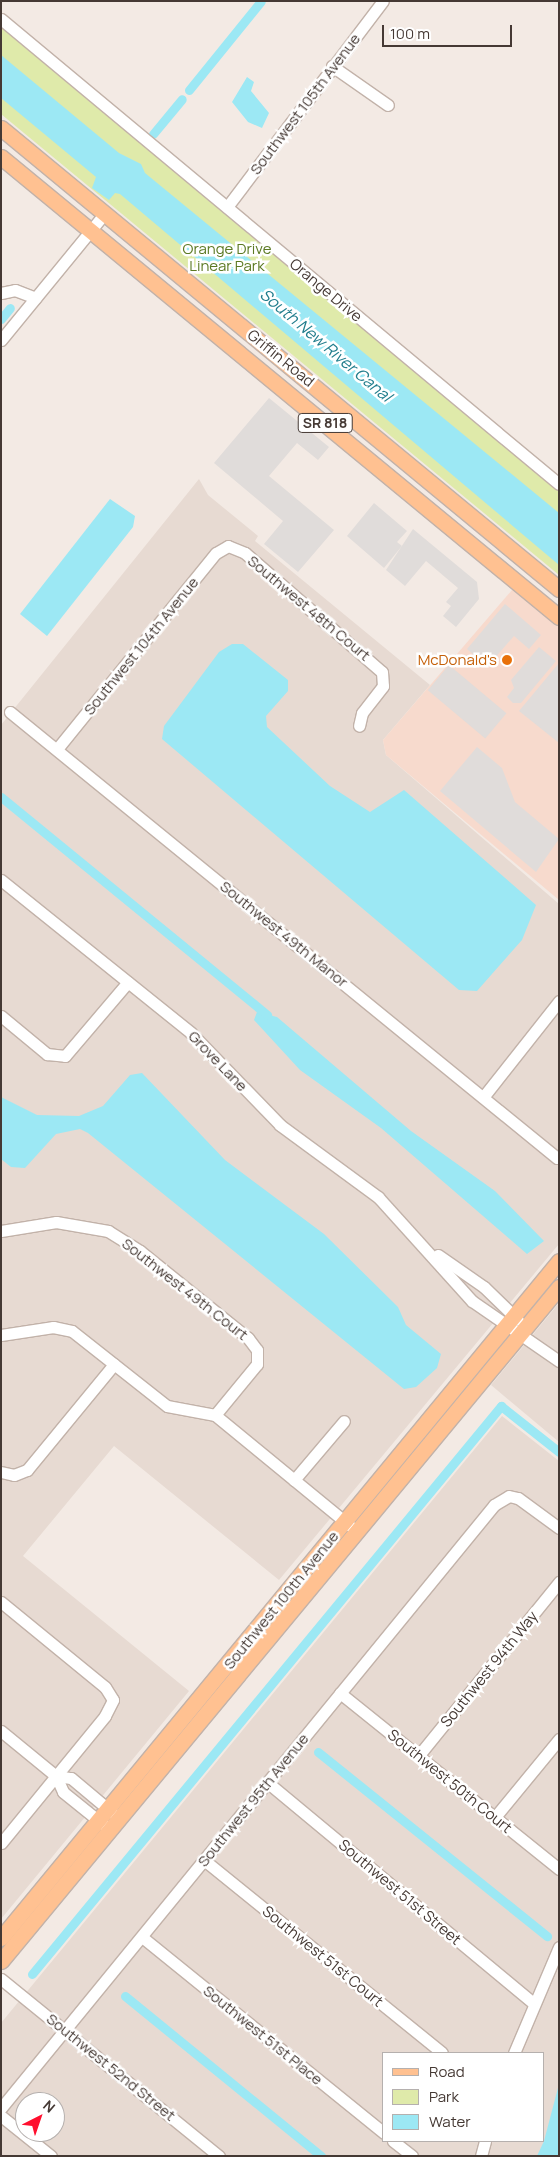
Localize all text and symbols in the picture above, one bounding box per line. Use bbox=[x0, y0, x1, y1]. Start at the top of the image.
scale bar bbox=[385, 15, 515, 47]
text: 100 m bbox=[390, 23, 430, 44]
street label: Southwest 105th Avenue bbox=[246, 30, 364, 178]
park label: Orange Drive Linear Park bbox=[183, 239, 271, 274]
street label: Orange Drive bbox=[286, 255, 366, 325]
water label: South New River Canal bbox=[256, 284, 396, 406]
street label: Griffin Road bbox=[244, 326, 318, 390]
road number: SR 818 bbox=[298, 412, 352, 434]
street label: Southwest 48th Court bbox=[244, 552, 374, 664]
street label: Southwest 104th Avenue bbox=[80, 574, 202, 718]
place label: McDonald's bbox=[418, 651, 497, 669]
marker: McDonald's bbox=[501, 654, 513, 666]
street label: Southwest 49th Manor bbox=[217, 877, 351, 991]
street label: Grove Lane bbox=[185, 1027, 251, 1095]
street label: Southwest 49th Court bbox=[119, 1234, 251, 1344]
street label: Southwest 100th Avenue bbox=[220, 1527, 342, 1673]
street label: Southwest 94th Way bbox=[437, 1607, 541, 1731]
street label: Southwest 50th Court bbox=[384, 1725, 516, 1837]
street label: Southwest 95th Avenue bbox=[194, 1730, 312, 1870]
street label: Southwest 51st Street bbox=[335, 1836, 465, 1948]
street label: Southwest 51st Court bbox=[259, 1902, 387, 2010]
street label: Southwest 51st Place bbox=[200, 1981, 326, 2089]
street label: Southwest 52nd Street bbox=[43, 2010, 179, 2124]
legend bbox=[382, 2052, 545, 2142]
text: Road bbox=[429, 2061, 465, 2082]
text: Park bbox=[429, 2086, 459, 2107]
north arrow bbox=[15, 2092, 65, 2142]
text: N bbox=[39, 2096, 60, 2117]
text: Water bbox=[429, 2111, 471, 2132]

